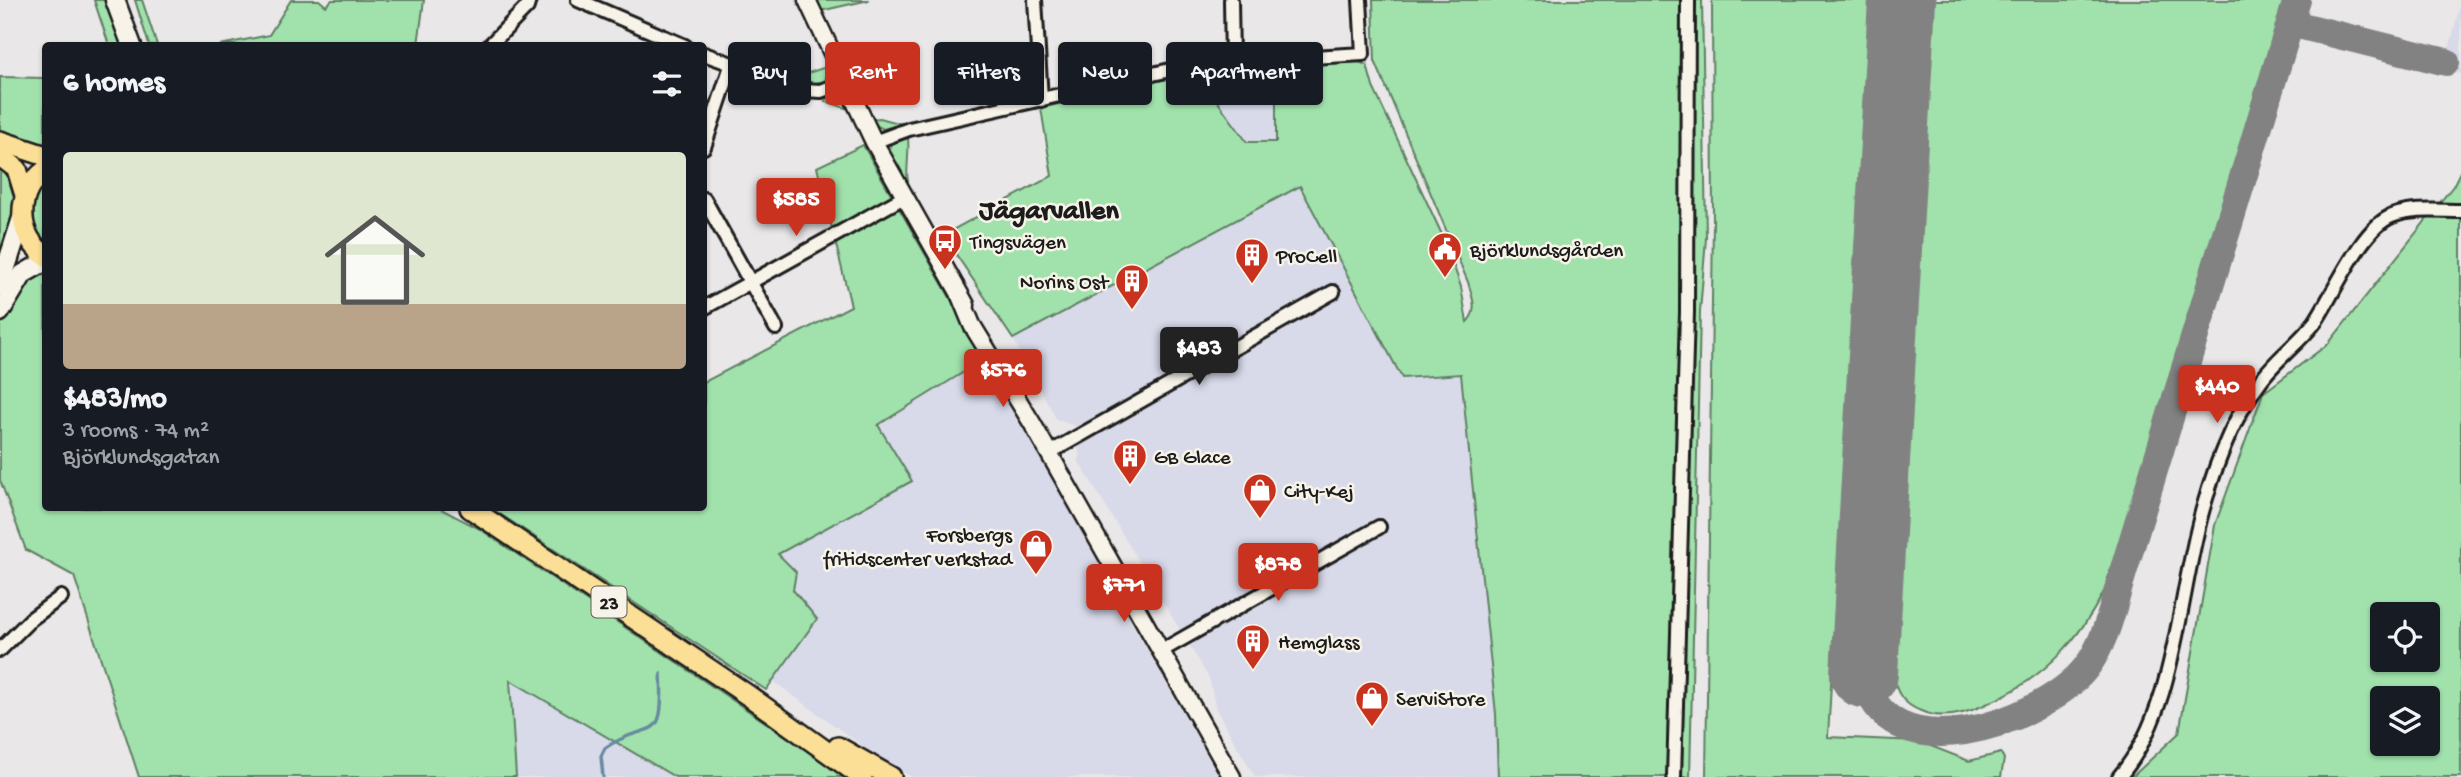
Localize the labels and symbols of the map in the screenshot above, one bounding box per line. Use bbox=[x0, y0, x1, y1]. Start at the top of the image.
pin: $585 bbox=[755, 178, 837, 238]
district label: Jägarvallen bbox=[978, 196, 1120, 229]
bus stop icon: Tingsvägen bbox=[926, 222, 964, 271]
public building icon: Björklundsgården bbox=[1426, 230, 1464, 279]
place label: Tingsvägen bbox=[969, 232, 1066, 257]
building icon: ProCell bbox=[1233, 236, 1271, 285]
place label: Björklundsgården bbox=[1469, 240, 1623, 265]
place label: ProCell bbox=[1275, 246, 1337, 271]
building icon: Norins Ost bbox=[1113, 262, 1151, 311]
place label: Norins Ost bbox=[1020, 272, 1110, 297]
pin: $483 bbox=[1158, 328, 1240, 387]
pin: $576 bbox=[962, 350, 1044, 409]
pin: $440 bbox=[2176, 366, 2258, 425]
building icon: GB Glace bbox=[1111, 437, 1149, 486]
place label: GB Glace bbox=[1154, 447, 1232, 472]
shop icon: City-Kej bbox=[1241, 471, 1279, 520]
place label: City-Kej bbox=[1284, 481, 1354, 506]
place label: Forsbergs fritidscenter verkstad bbox=[822, 525, 1014, 574]
shop icon: Forsbergs fritidscenter verkstad bbox=[1017, 527, 1055, 576]
pin: $878 bbox=[1237, 544, 1319, 603]
pin: $771 bbox=[1083, 564, 1165, 624]
road number: 23 bbox=[592, 586, 626, 618]
building icon: Hemglass bbox=[1234, 622, 1272, 671]
place label: Hemglass bbox=[1278, 632, 1361, 657]
shop icon: ServiStore bbox=[1353, 679, 1391, 728]
place label: ServiStore bbox=[1396, 689, 1486, 714]

